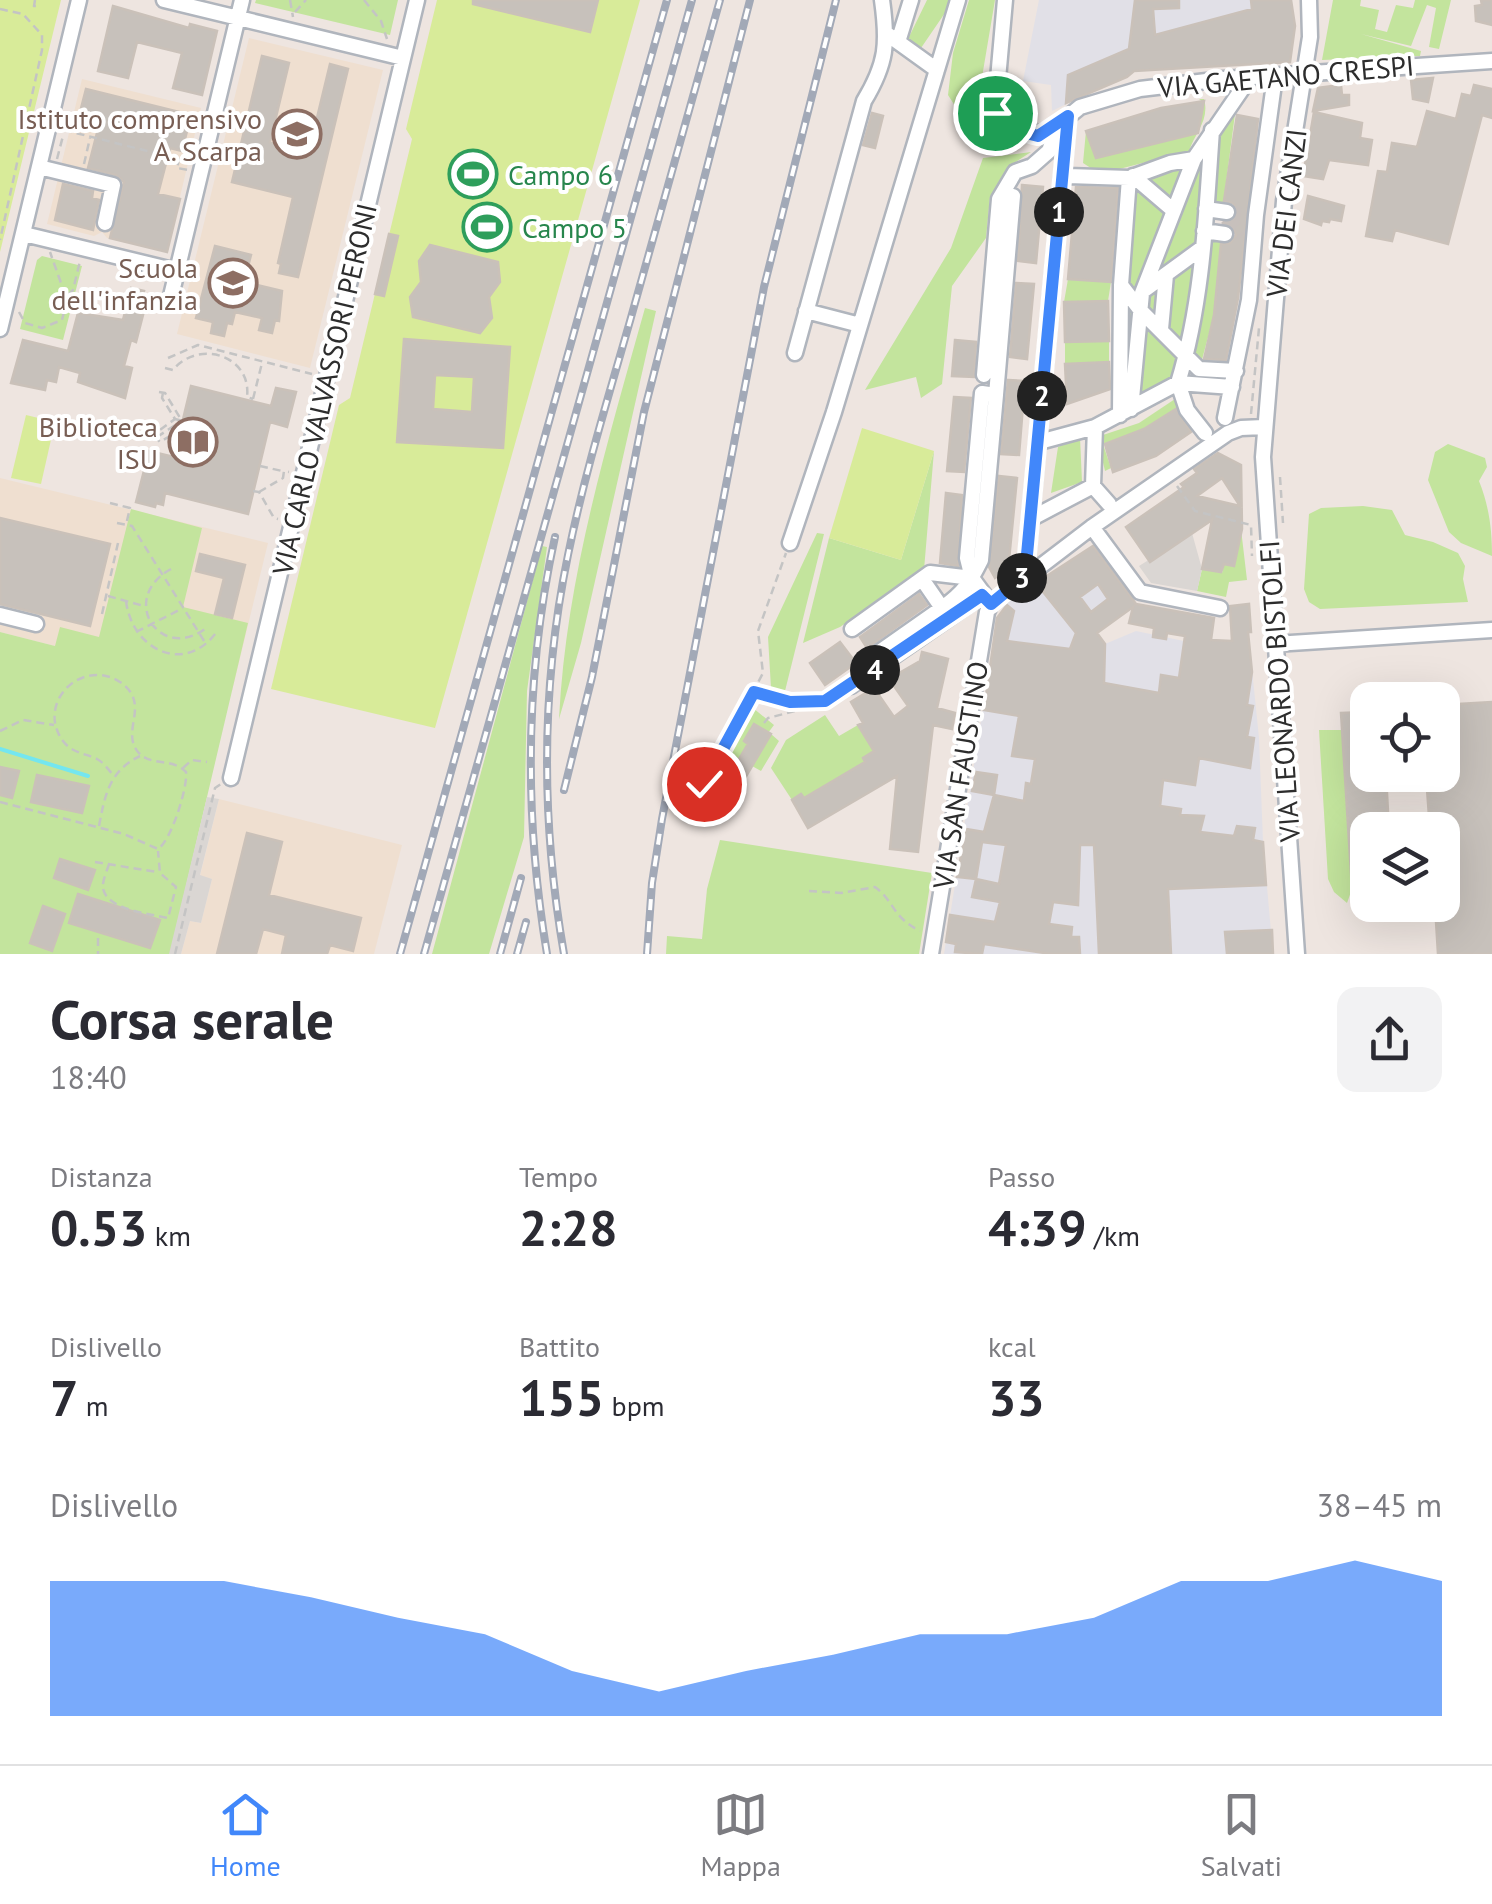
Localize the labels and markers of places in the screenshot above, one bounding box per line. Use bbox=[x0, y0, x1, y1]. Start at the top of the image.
pin bbox=[953, 71, 1038, 156]
place label: Istituto comprensivo A. Scarpa bbox=[17, 100, 262, 169]
school or university icon: Istituto comprensivo A. Scarpa bbox=[271, 108, 323, 160]
sports icon: Campo 6 bbox=[447, 148, 499, 200]
place label: Campo 6 bbox=[508, 156, 613, 193]
pin: 1 bbox=[1034, 187, 1084, 237]
sports icon: Campo 5 bbox=[461, 201, 513, 253]
place label: Campo 5 bbox=[522, 209, 627, 246]
place label: Scuola dell'infanzia bbox=[51, 249, 198, 318]
school or university icon: Scuola dell'infanzia bbox=[207, 257, 259, 309]
pin: 2 bbox=[1017, 371, 1067, 421]
place label: Biblioteca ISU bbox=[39, 408, 158, 477]
library icon: Biblioteca ISU bbox=[167, 416, 219, 468]
pin: 3 bbox=[997, 553, 1047, 603]
pin: 4 bbox=[850, 645, 900, 695]
pin bbox=[662, 742, 747, 827]

